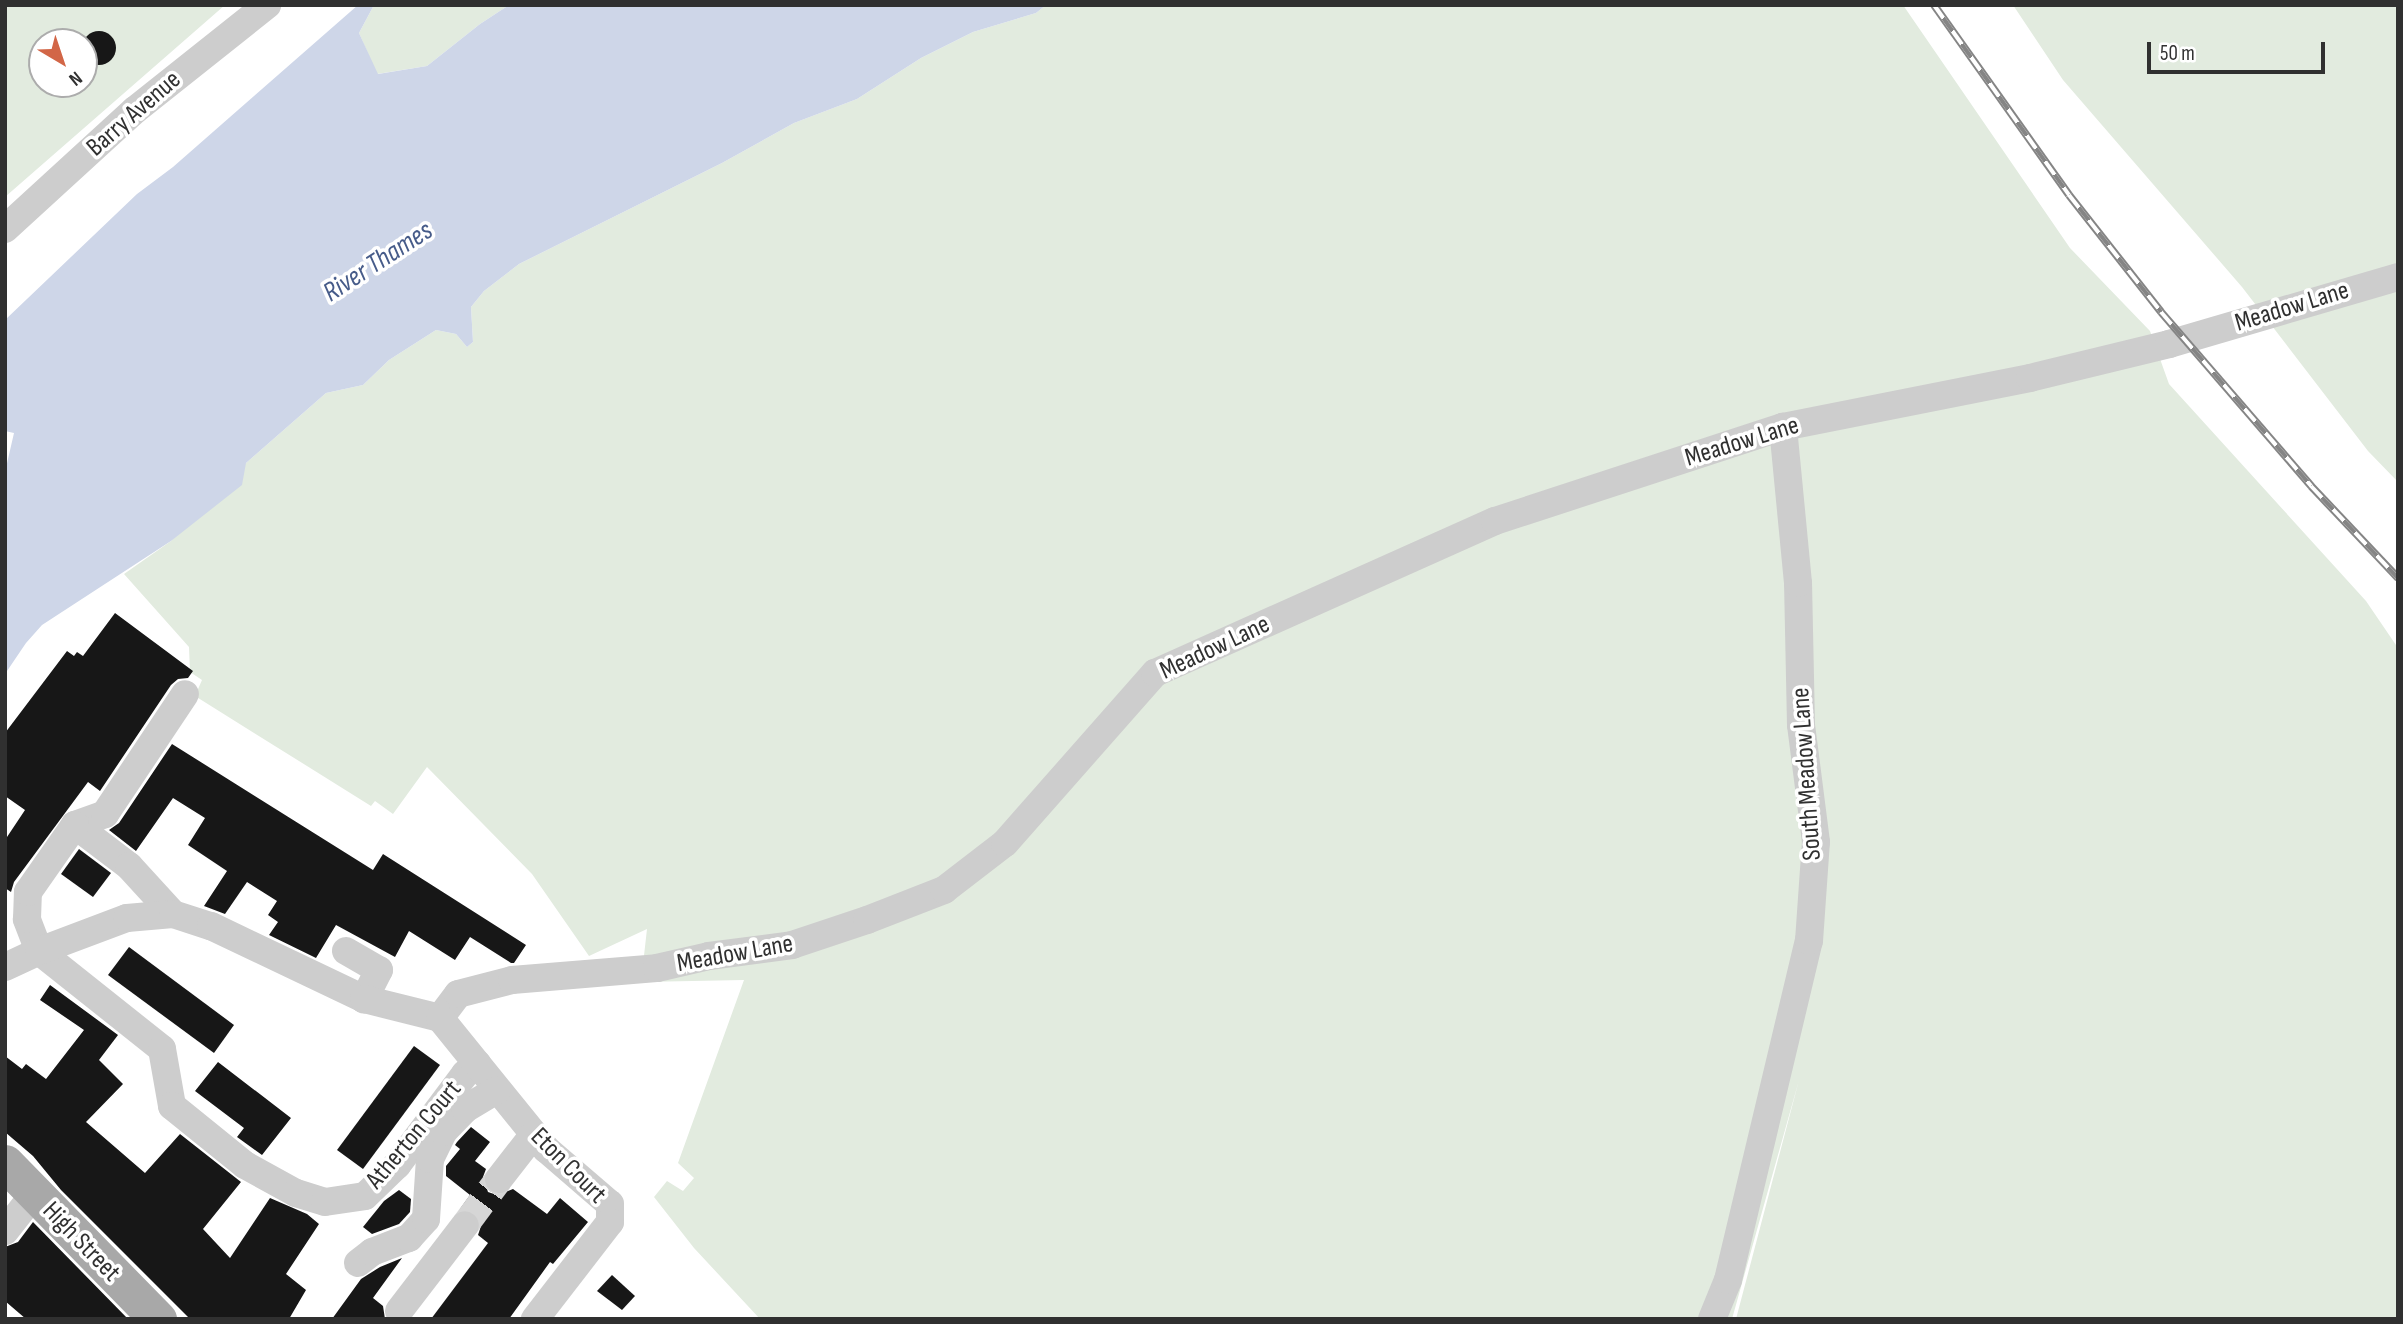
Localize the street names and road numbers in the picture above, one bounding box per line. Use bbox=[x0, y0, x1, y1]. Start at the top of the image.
street label: Barry Avenue bbox=[81, 65, 187, 163]
street label: Meadow Lane bbox=[2231, 275, 2353, 339]
street label: Meadow Lane bbox=[1681, 410, 1803, 474]
street label: Meadow Lane bbox=[1155, 609, 1275, 687]
street label: South Meadow Lane bbox=[1785, 686, 1829, 862]
street label: Meadow Lane bbox=[675, 928, 795, 980]
street label: Atherton Court bbox=[360, 1074, 468, 1196]
street label: Eton Court bbox=[524, 1122, 612, 1210]
street label: High Street bbox=[36, 1196, 126, 1288]

